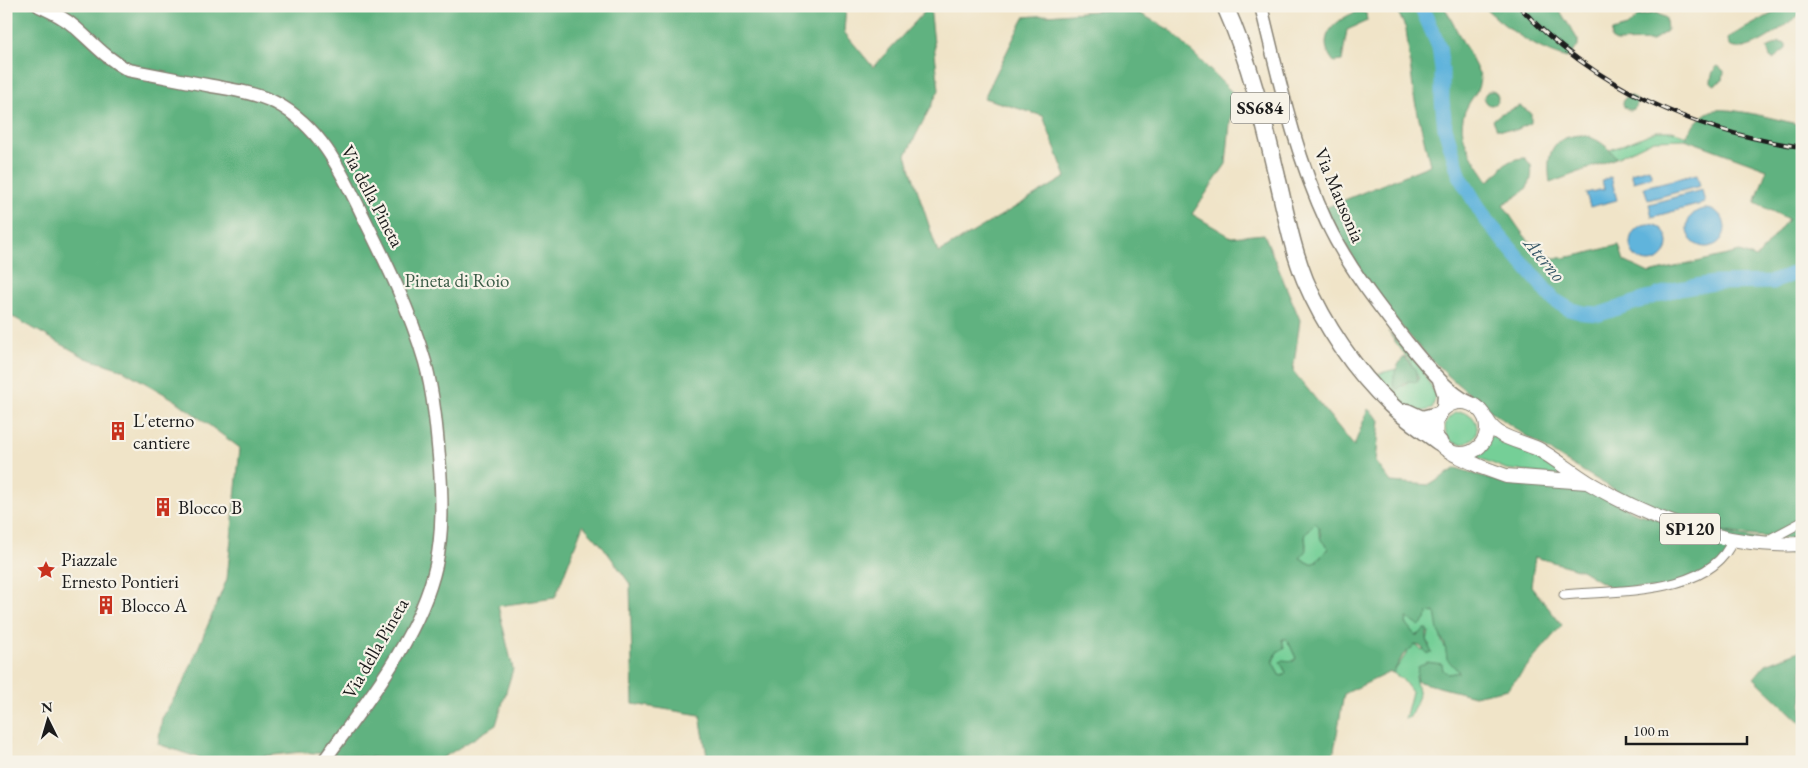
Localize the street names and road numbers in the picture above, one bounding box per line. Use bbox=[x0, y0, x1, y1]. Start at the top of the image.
road number: SS684 bbox=[1231, 92, 1289, 124]
street label: Via della Pineta bbox=[335, 141, 410, 252]
street label: Via Mausonia bbox=[1308, 144, 1371, 247]
road number: SP120 bbox=[1660, 514, 1720, 544]
street label: Via della Pineta bbox=[337, 593, 414, 703]

